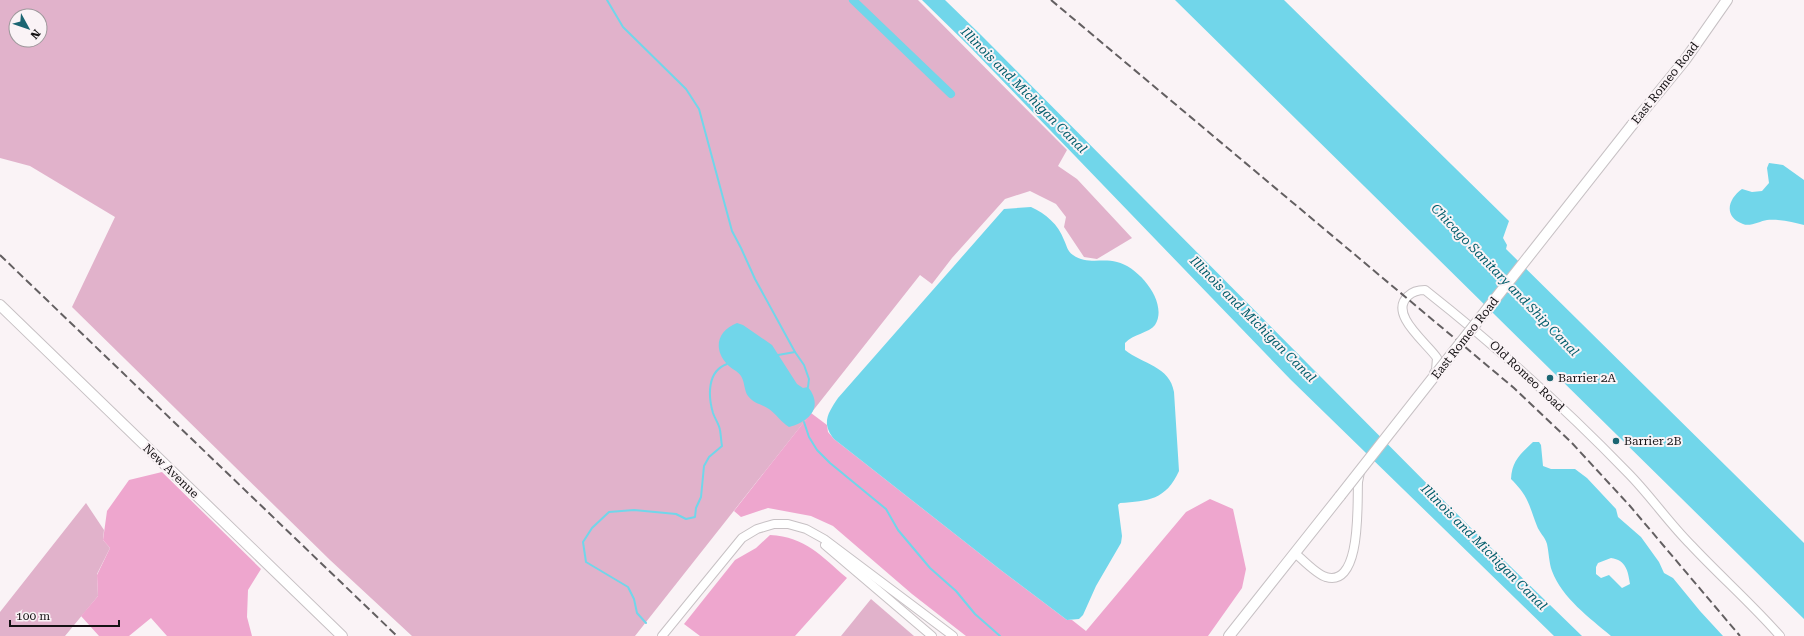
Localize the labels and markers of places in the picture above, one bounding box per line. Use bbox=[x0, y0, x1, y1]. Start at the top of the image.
place label: Barrier 2A bbox=[1558, 371, 1616, 385]
marker: Barrier 2A bbox=[1545, 373, 1555, 383]
place label: Barrier 2B bbox=[1624, 434, 1681, 448]
marker: Barrier 2B bbox=[1611, 436, 1621, 446]

